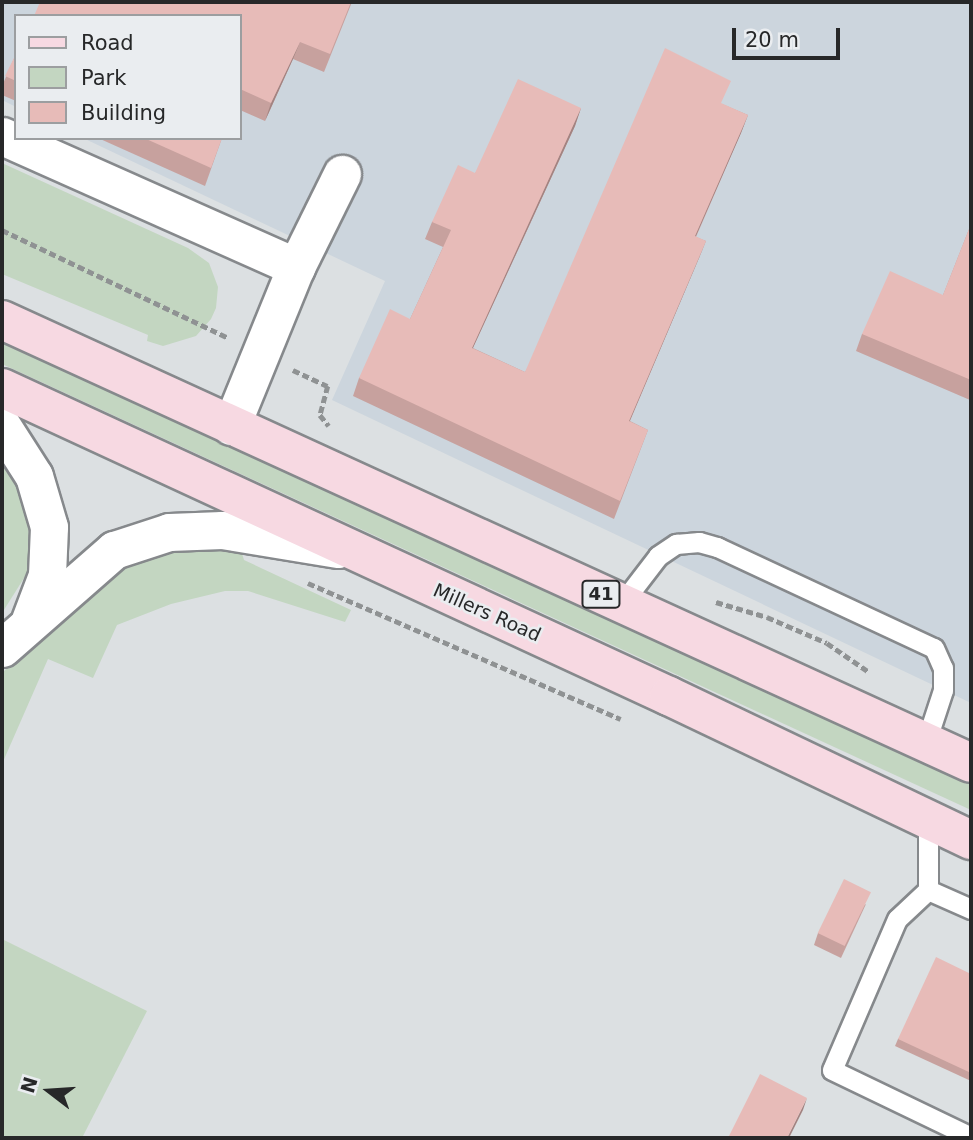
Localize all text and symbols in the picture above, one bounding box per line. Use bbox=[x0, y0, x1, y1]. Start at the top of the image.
legend bbox=[14, 14, 242, 140]
scale bar bbox=[735, 14, 844, 58]
text: 20 m bbox=[745, 28, 799, 52]
text: Road bbox=[81, 31, 134, 55]
text: Park bbox=[81, 66, 126, 90]
text: Building bbox=[81, 101, 166, 125]
street label: Millers Road bbox=[430, 579, 544, 647]
road number: 41 bbox=[580, 580, 622, 608]
north arrow bbox=[14, 1056, 84, 1126]
text: N bbox=[16, 1074, 42, 1096]

